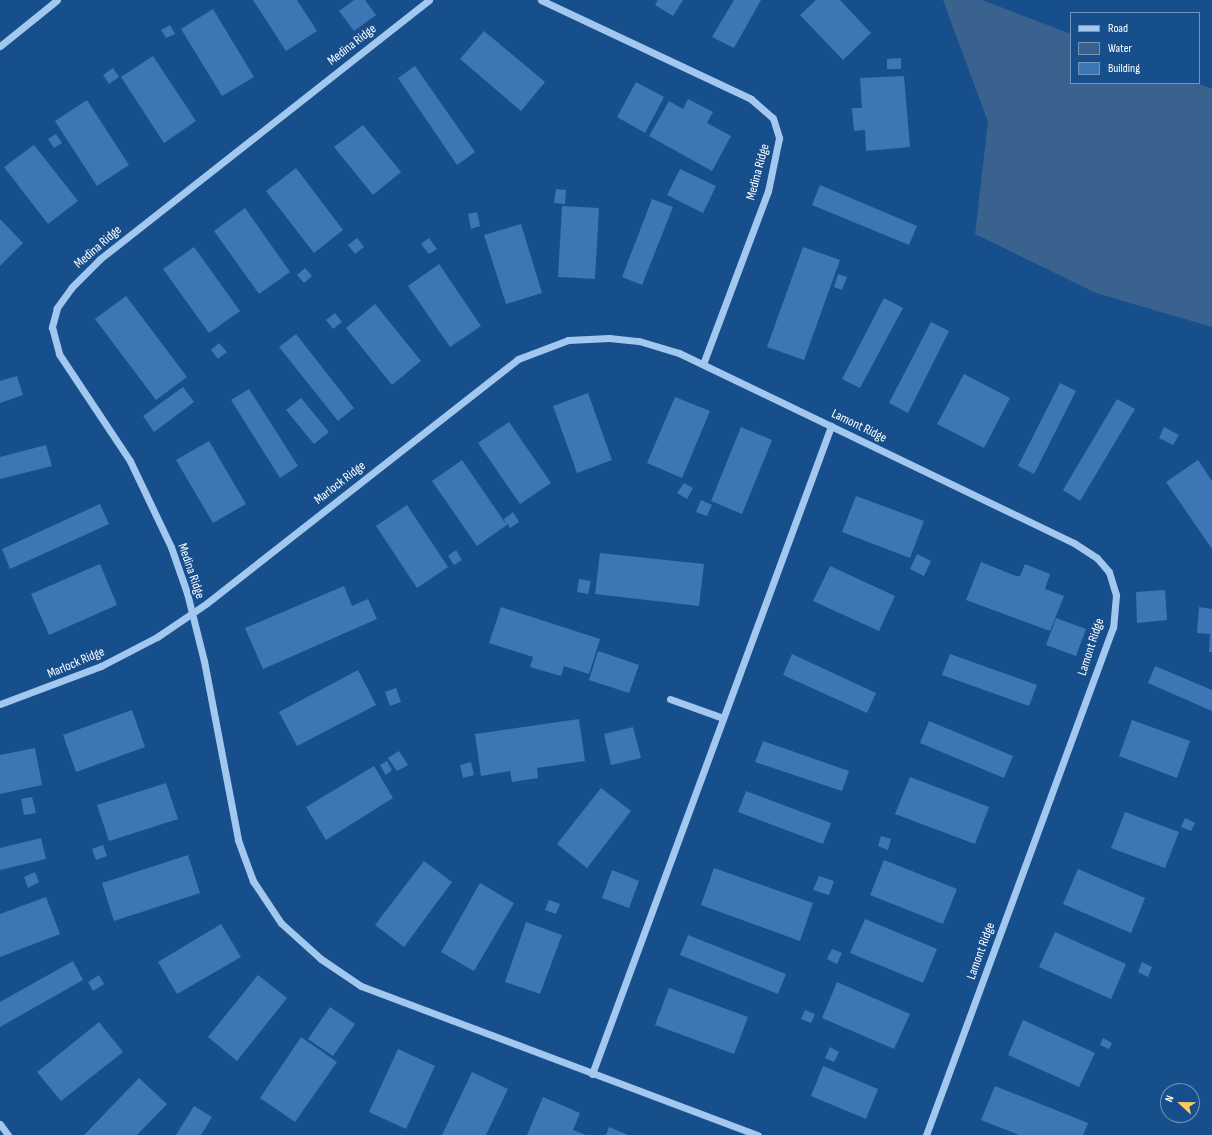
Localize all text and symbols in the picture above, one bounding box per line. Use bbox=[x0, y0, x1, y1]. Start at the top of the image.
legend bbox=[1070, 12, 1200, 84]
street label: Medina Ridge bbox=[324, 21, 380, 69]
text: Road bbox=[1108, 21, 1128, 36]
text: Water bbox=[1108, 41, 1132, 56]
text: Building bbox=[1108, 61, 1140, 76]
street label: Medina Ridge bbox=[743, 142, 773, 202]
street label: Medina Ridge bbox=[71, 222, 125, 272]
street label: Lamont Ridge bbox=[829, 406, 889, 446]
street label: Marlock Ridge bbox=[311, 458, 369, 508]
street label: Medina Ridge bbox=[174, 541, 208, 601]
street label: Lamont Ridge bbox=[1074, 616, 1108, 678]
street label: Marlock Ridge bbox=[45, 644, 107, 682]
street label: Lamont Ridge bbox=[964, 920, 998, 982]
north arrow bbox=[1160, 1083, 1200, 1123]
text: N bbox=[1162, 1094, 1176, 1104]

